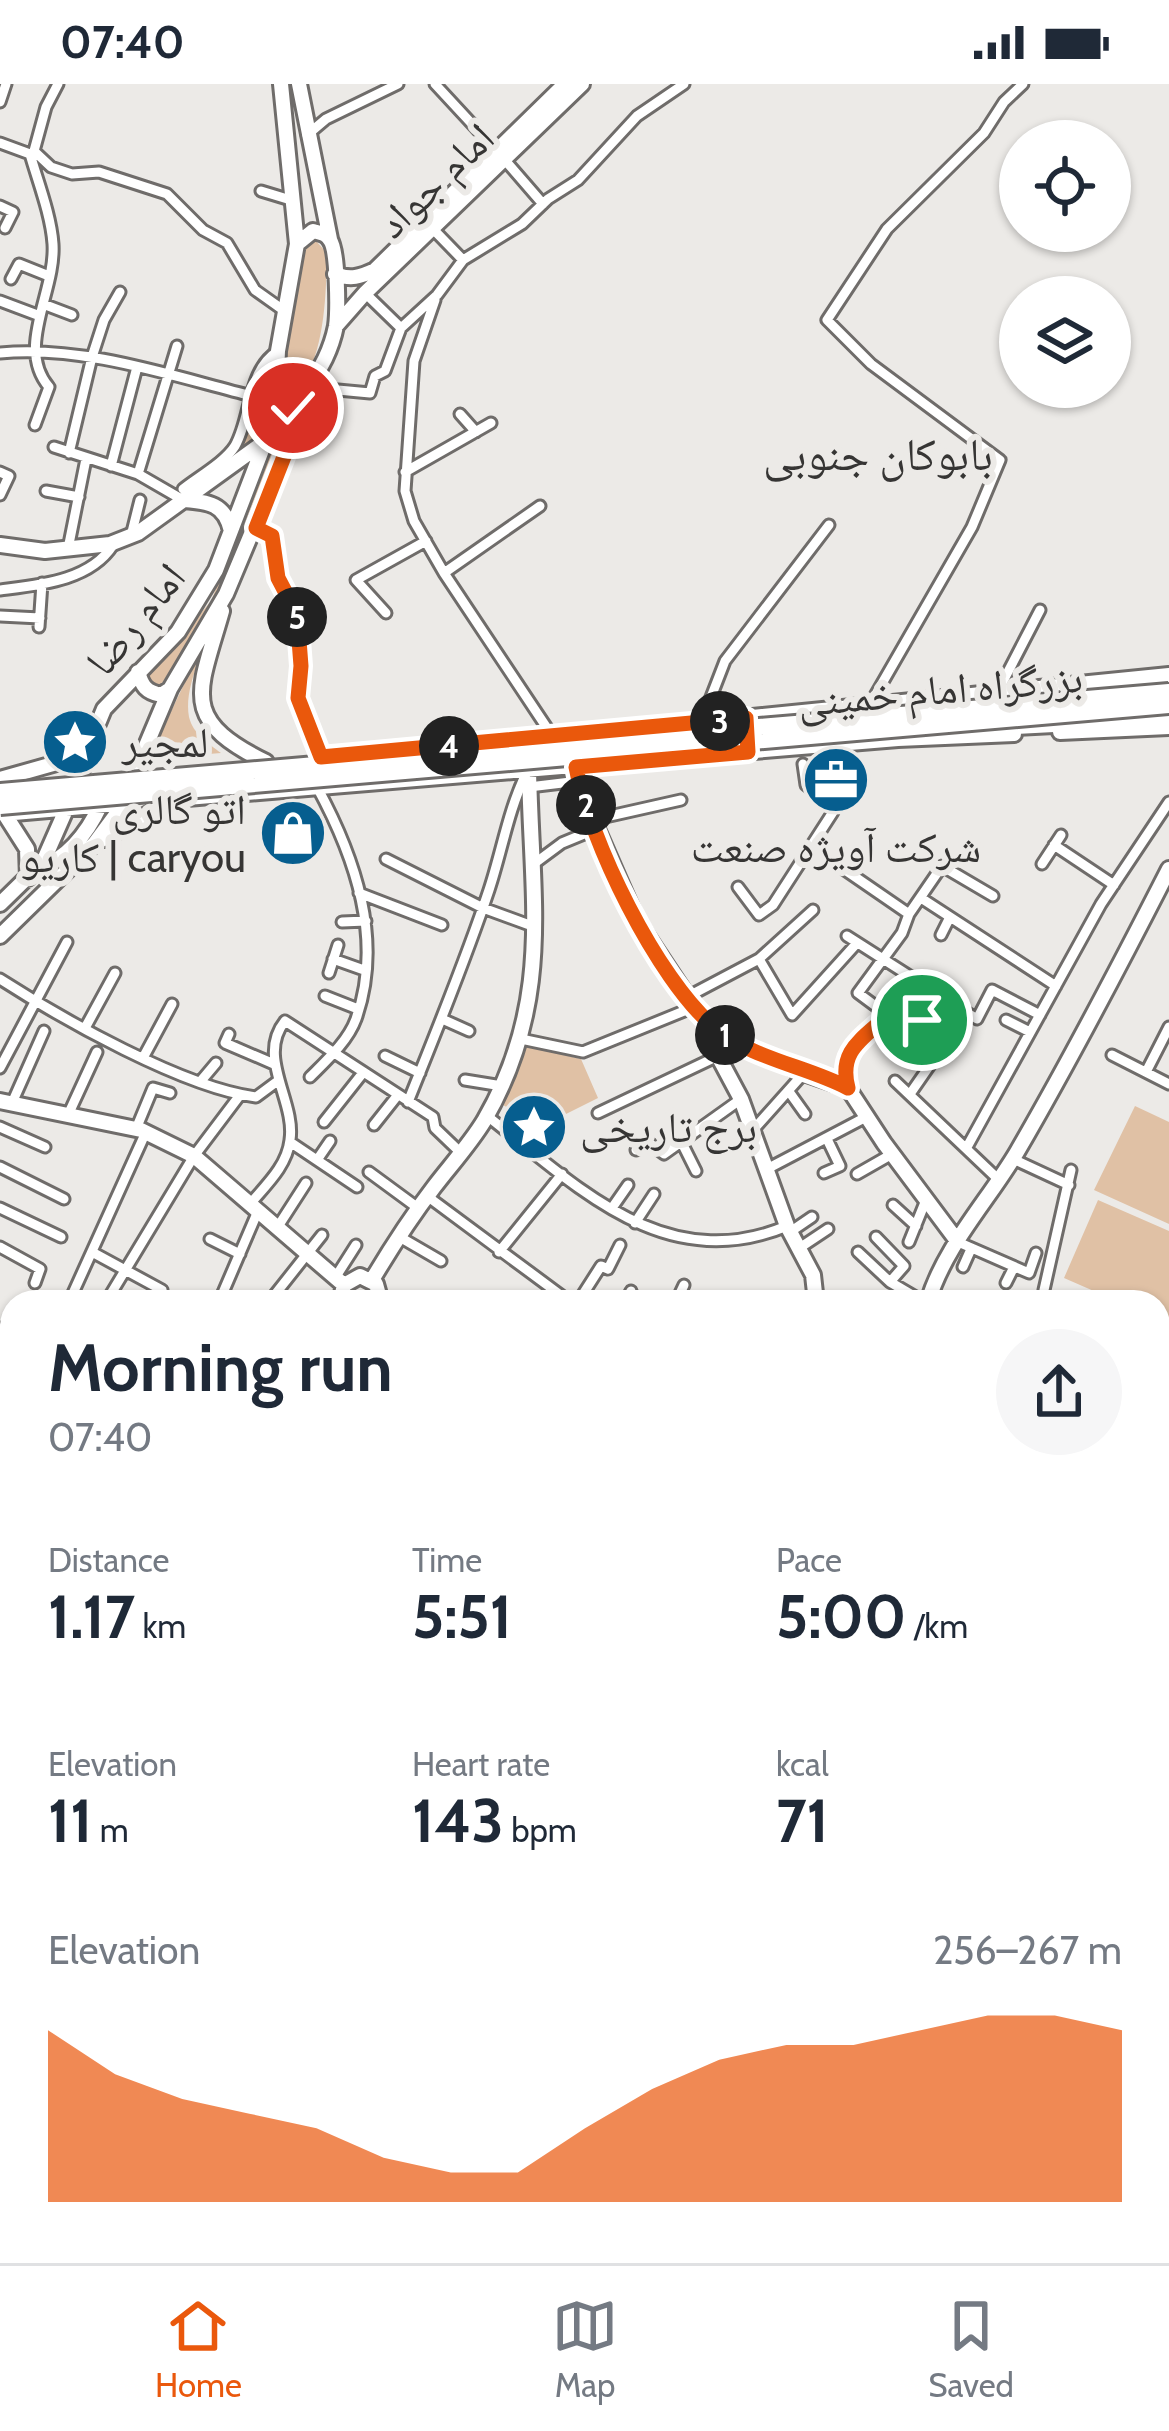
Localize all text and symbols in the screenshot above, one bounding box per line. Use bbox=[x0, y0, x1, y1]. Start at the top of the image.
text: 07:40 bbox=[60, 15, 184, 69]
street label: امام جواد bbox=[365, 111, 507, 251]
map controls bbox=[999, 120, 1131, 408]
button: locate bbox=[999, 120, 1131, 252]
button: layers bbox=[999, 276, 1131, 408]
pin bbox=[242, 357, 344, 459]
icon: check bbox=[260, 375, 326, 441]
district label: بابوکان جنوبی bbox=[763, 427, 993, 482]
street label: امام رضا bbox=[74, 552, 198, 688]
pin: 5 bbox=[267, 587, 327, 647]
text: 5 bbox=[288, 597, 306, 637]
street label: بزرگراه امام خمینی bbox=[795, 651, 1085, 730]
pin: 3 bbox=[690, 691, 750, 751]
text: 3 bbox=[711, 701, 729, 741]
place icon: لمجیر bbox=[40, 707, 110, 777]
place label: لمجیر bbox=[121, 716, 208, 768]
pin: 4 bbox=[419, 716, 479, 776]
text: 4 bbox=[439, 726, 459, 766]
office icon: شرکت آویژه صنعت bbox=[801, 745, 871, 815]
pin: 2 bbox=[556, 775, 616, 835]
place label: اتو گالری کاریو | caryou bbox=[21, 783, 246, 883]
text: 2 bbox=[577, 785, 595, 825]
shop icon: اتو گالری کاریو | caryou bbox=[258, 798, 328, 868]
place label: شرکت آویژه صنعت bbox=[691, 821, 981, 873]
pin bbox=[871, 969, 973, 1071]
icon: arrive bbox=[889, 987, 955, 1053]
pin: 1 bbox=[695, 1005, 755, 1065]
text: 1 bbox=[719, 1015, 731, 1055]
place icon: برج تاریخی bbox=[499, 1092, 569, 1162]
place label: برج تاریخی bbox=[580, 1101, 757, 1154]
text: Morning run bbox=[48, 1327, 393, 1408]
button: share bbox=[996, 1329, 1122, 1455]
text: 07:40 bbox=[48, 1413, 152, 1461]
text: Distance bbox=[48, 1540, 169, 1580]
text: Time bbox=[412, 1540, 482, 1580]
text: Pace bbox=[776, 1540, 842, 1580]
text: 1.17 bbox=[48, 1580, 135, 1653]
text: 5:51 bbox=[412, 1580, 512, 1653]
text: 5:00 bbox=[776, 1580, 906, 1653]
text: km bbox=[135, 1606, 186, 1646]
text: /km bbox=[906, 1606, 968, 1646]
text: Elevation bbox=[48, 1744, 177, 1784]
text: Heart rate bbox=[412, 1744, 550, 1784]
text: kcal bbox=[776, 1744, 829, 1784]
text: 11 bbox=[48, 1784, 92, 1857]
text: 143 bbox=[412, 1784, 504, 1857]
text: 71 bbox=[776, 1784, 829, 1857]
text: m bbox=[92, 1810, 129, 1850]
text: bpm bbox=[504, 1810, 577, 1850]
text: Elevation bbox=[48, 1926, 200, 1974]
text: 256–267 m bbox=[933, 1926, 1122, 1974]
tab: Home bbox=[155, 2293, 242, 2405]
tab: Map bbox=[552, 2293, 618, 2405]
tab: Saved bbox=[928, 2293, 1014, 2405]

